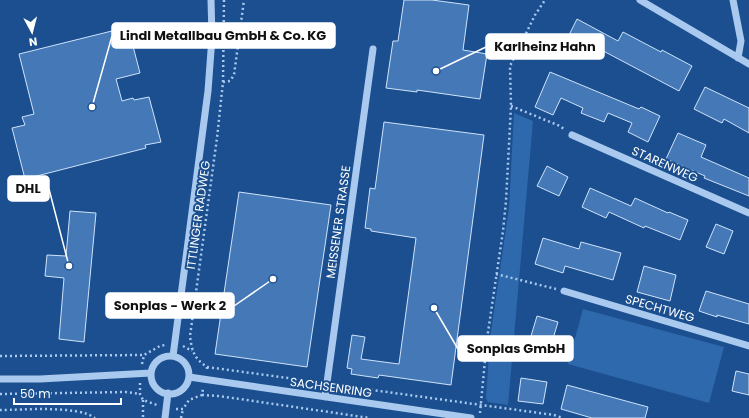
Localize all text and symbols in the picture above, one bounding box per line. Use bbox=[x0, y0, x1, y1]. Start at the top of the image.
north arrow bbox=[12, 12, 52, 52]
callout: Lindl Metallbau GmbH & Co. KG bbox=[112, 23, 335, 48]
text: Lindl Metallbau GmbH & Co. KG bbox=[120, 26, 326, 45]
text: N bbox=[28, 33, 38, 50]
callout: Karlheinz Hahn bbox=[486, 34, 604, 59]
text: Karlheinz Hahn bbox=[494, 37, 596, 56]
street label: STARENWEG bbox=[629, 142, 701, 186]
street label: ITTLINGER RADWEG bbox=[182, 160, 214, 270]
street label: MEISSENER STRASSE bbox=[322, 164, 354, 280]
callout: DHL bbox=[8, 176, 49, 201]
text: DHL bbox=[15, 179, 41, 198]
street label: SPECHTWEG bbox=[623, 290, 697, 326]
callout: Sonplas - Werk 2 bbox=[106, 293, 234, 318]
text: Sonplas - Werk 2 bbox=[114, 296, 227, 315]
callout: Sonplas GmbH bbox=[458, 336, 573, 361]
text: Sonplas GmbH bbox=[467, 339, 565, 358]
street label: SACHSENRING bbox=[289, 373, 373, 401]
scale bar bbox=[14, 380, 121, 406]
text: 50 m bbox=[20, 385, 51, 402]

